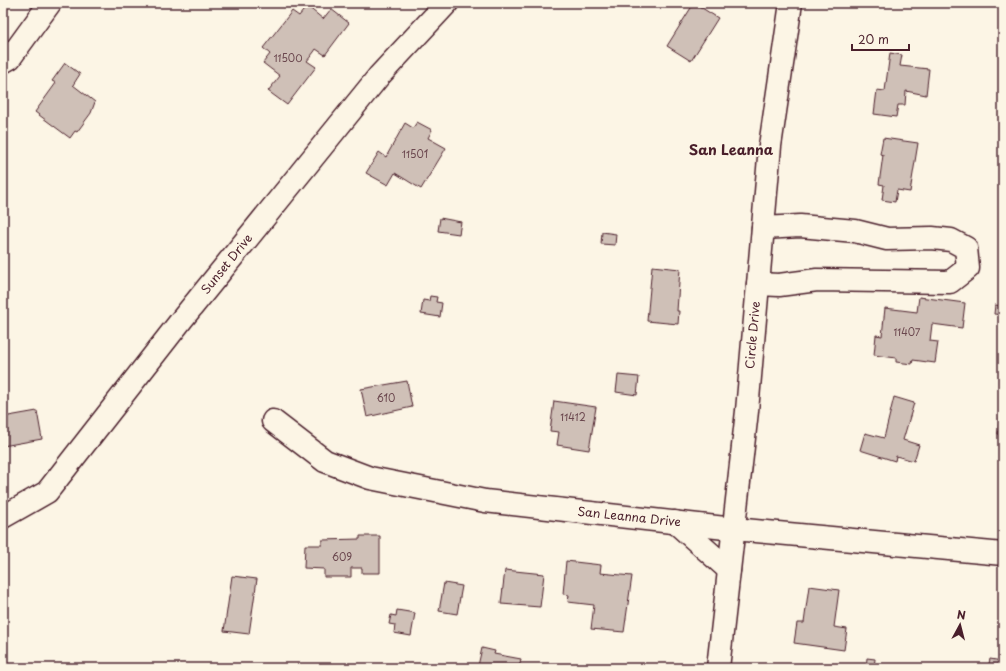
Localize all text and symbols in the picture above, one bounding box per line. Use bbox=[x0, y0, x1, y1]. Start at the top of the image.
scale bar bbox=[852, 26, 909, 52]
text: 20 m bbox=[858, 30, 889, 48]
house number: 11500 bbox=[273, 50, 303, 65]
district label: San Leanna bbox=[689, 139, 774, 160]
house number: 11501 bbox=[402, 146, 428, 161]
street label: Sunset Drive bbox=[196, 229, 257, 297]
street label: Circle Drive bbox=[740, 300, 764, 369]
house number: 11407 bbox=[894, 324, 921, 339]
house number: 610 bbox=[377, 390, 395, 405]
house number: 11412 bbox=[560, 409, 586, 424]
street label: San Leanna Drive bbox=[576, 502, 682, 530]
house number: 609 bbox=[332, 549, 352, 564]
north arrow bbox=[940, 605, 980, 645]
text: N bbox=[956, 606, 967, 624]

